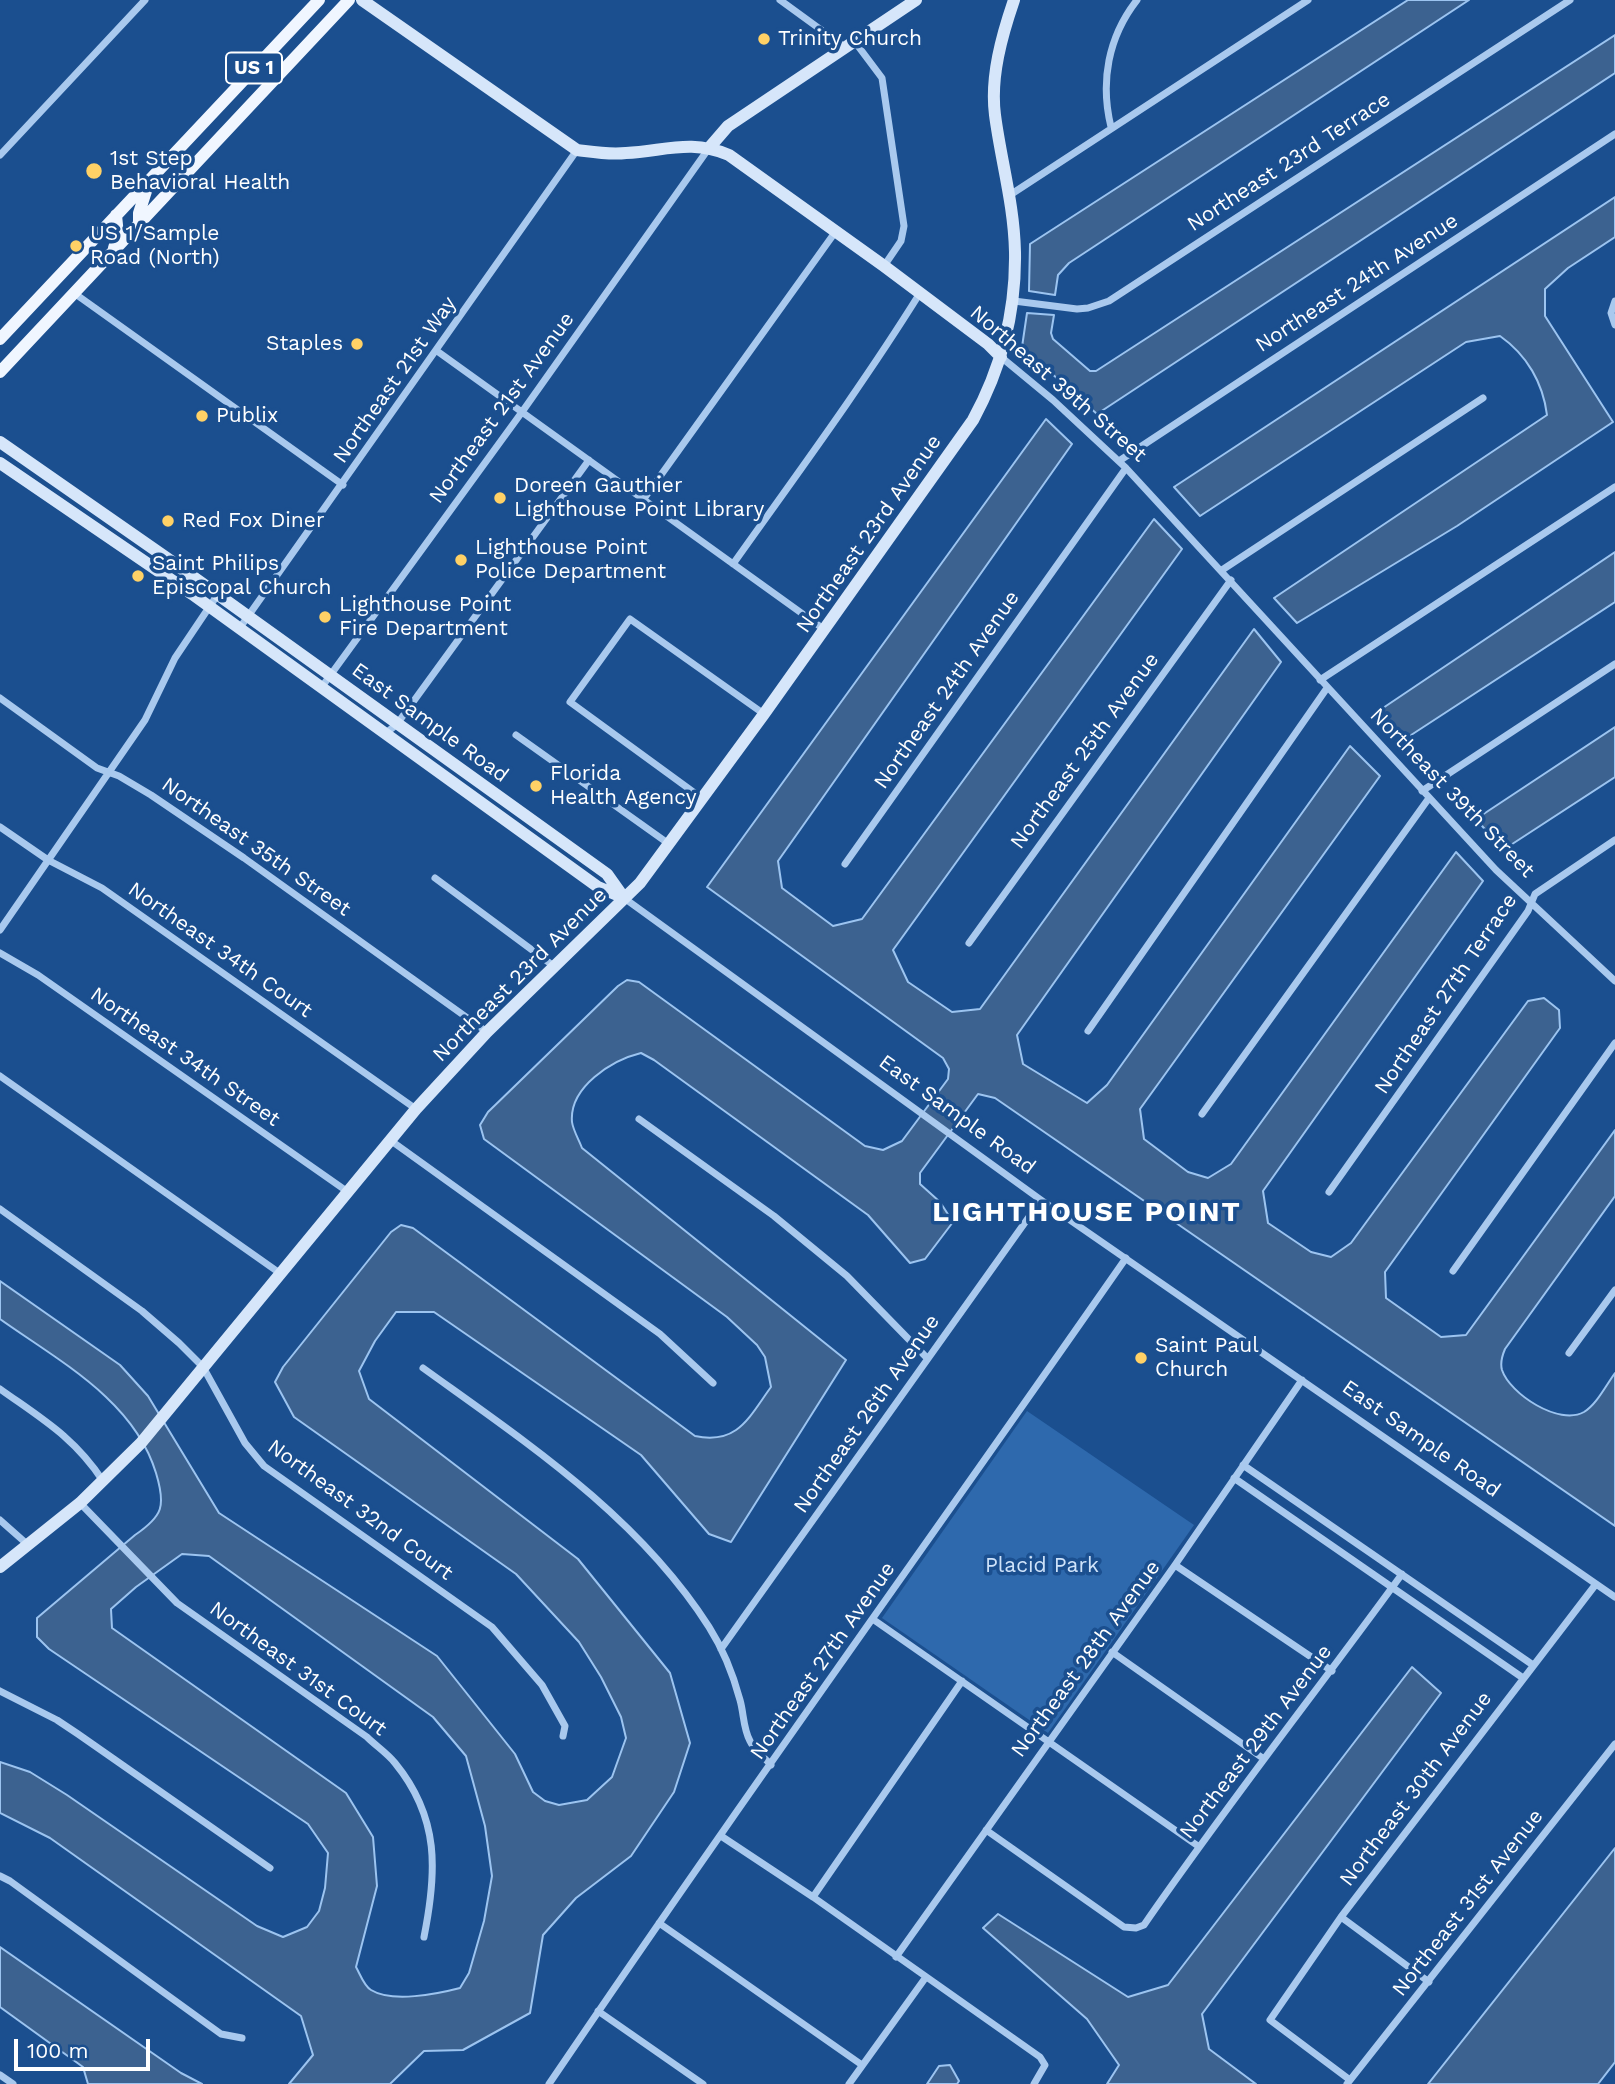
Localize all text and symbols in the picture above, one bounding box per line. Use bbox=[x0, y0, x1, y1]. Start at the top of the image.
place label: Trinity Church bbox=[778, 26, 922, 52]
marker: Trinity Church bbox=[756, 31, 772, 47]
road number: US 1 bbox=[226, 52, 282, 83]
street label: Northeast 23rd Terrace bbox=[1183, 87, 1395, 237]
place label: 1st Step Behavioral Health bbox=[110, 146, 290, 196]
marker: 1st Step Behavioral Health bbox=[84, 161, 104, 181]
street label: Northeast 24th Avenue bbox=[1251, 208, 1463, 358]
place label: US 1/Sample Road (North) bbox=[90, 221, 220, 271]
marker: US 1/Sample Road (North) bbox=[68, 238, 84, 254]
street label: Northeast 21st Way bbox=[328, 292, 462, 468]
street label: Northeast 39th Street bbox=[964, 300, 1152, 468]
street label: Northeast 21st Avenue bbox=[424, 307, 580, 509]
place label: Staples bbox=[266, 331, 343, 357]
marker: Staples bbox=[349, 336, 365, 352]
place label: Publix bbox=[216, 403, 278, 429]
marker: Publix bbox=[194, 408, 210, 424]
street label: Northeast 23rd Avenue bbox=[791, 430, 947, 638]
place label: Doreen Gauthier Lighthouse Point Library bbox=[514, 473, 764, 523]
marker: Doreen Gauthier Lighthouse Point Library bbox=[492, 490, 508, 506]
place label: Red Fox Diner bbox=[182, 508, 325, 534]
marker: Red Fox Diner bbox=[160, 513, 176, 529]
place label: Lighthouse Point Police Department bbox=[475, 535, 666, 585]
place label: Saint Philips Episcopal Church bbox=[152, 551, 332, 601]
marker: Lighthouse Point Police Department bbox=[453, 552, 469, 568]
marker: Saint Philips Episcopal Church bbox=[130, 568, 146, 584]
street label: Northeast 24th Avenue bbox=[869, 586, 1025, 794]
place label: Lighthouse Point Fire Department bbox=[339, 592, 511, 642]
marker: Lighthouse Point Fire Department bbox=[317, 609, 333, 625]
street label: Northeast 25th Avenue bbox=[1005, 648, 1165, 854]
street label: East Sample Road bbox=[347, 658, 513, 788]
street label: Northeast 39th Street bbox=[1364, 703, 1540, 883]
place label: Florida Health Agency bbox=[550, 761, 697, 811]
street label: Northeast 35th Street bbox=[157, 772, 355, 922]
marker: Florida Health Agency bbox=[528, 778, 544, 794]
street label: Northeast 34th Court bbox=[123, 877, 317, 1023]
street label: Northeast 23rd Avenue bbox=[428, 883, 612, 1067]
street label: Northeast 27th Terrace bbox=[1369, 889, 1523, 1099]
street label: Northeast 34th Street bbox=[85, 982, 285, 1132]
street label: East Sample Road bbox=[874, 1050, 1040, 1180]
district label: LIGHTHOUSE POINT bbox=[934, 1196, 1240, 1230]
street label: Northeast 26th Avenue bbox=[789, 1310, 945, 1518]
place label: Saint Paul Church bbox=[1155, 1333, 1259, 1383]
marker: Saint Paul Church bbox=[1133, 1350, 1149, 1366]
street label: East Sample Road bbox=[1337, 1375, 1505, 1503]
street label: Northeast 32nd Court bbox=[262, 1434, 458, 1586]
park label: Placid Park bbox=[985, 1553, 1099, 1579]
street label: Northeast 28th Avenue bbox=[1006, 1556, 1166, 1762]
street label: Northeast 27th Avenue bbox=[745, 1557, 901, 1765]
street label: Northeast 31st Court bbox=[205, 1596, 391, 1742]
street label: Northeast 29th Avenue bbox=[1175, 1640, 1337, 1844]
street label: Northeast 30th Avenue bbox=[1335, 1687, 1497, 1891]
street label: Northeast 31st Avenue bbox=[1387, 1804, 1549, 2002]
scale bar bbox=[18, 2024, 154, 2068]
text: 100 m bbox=[27, 2038, 89, 2063]

